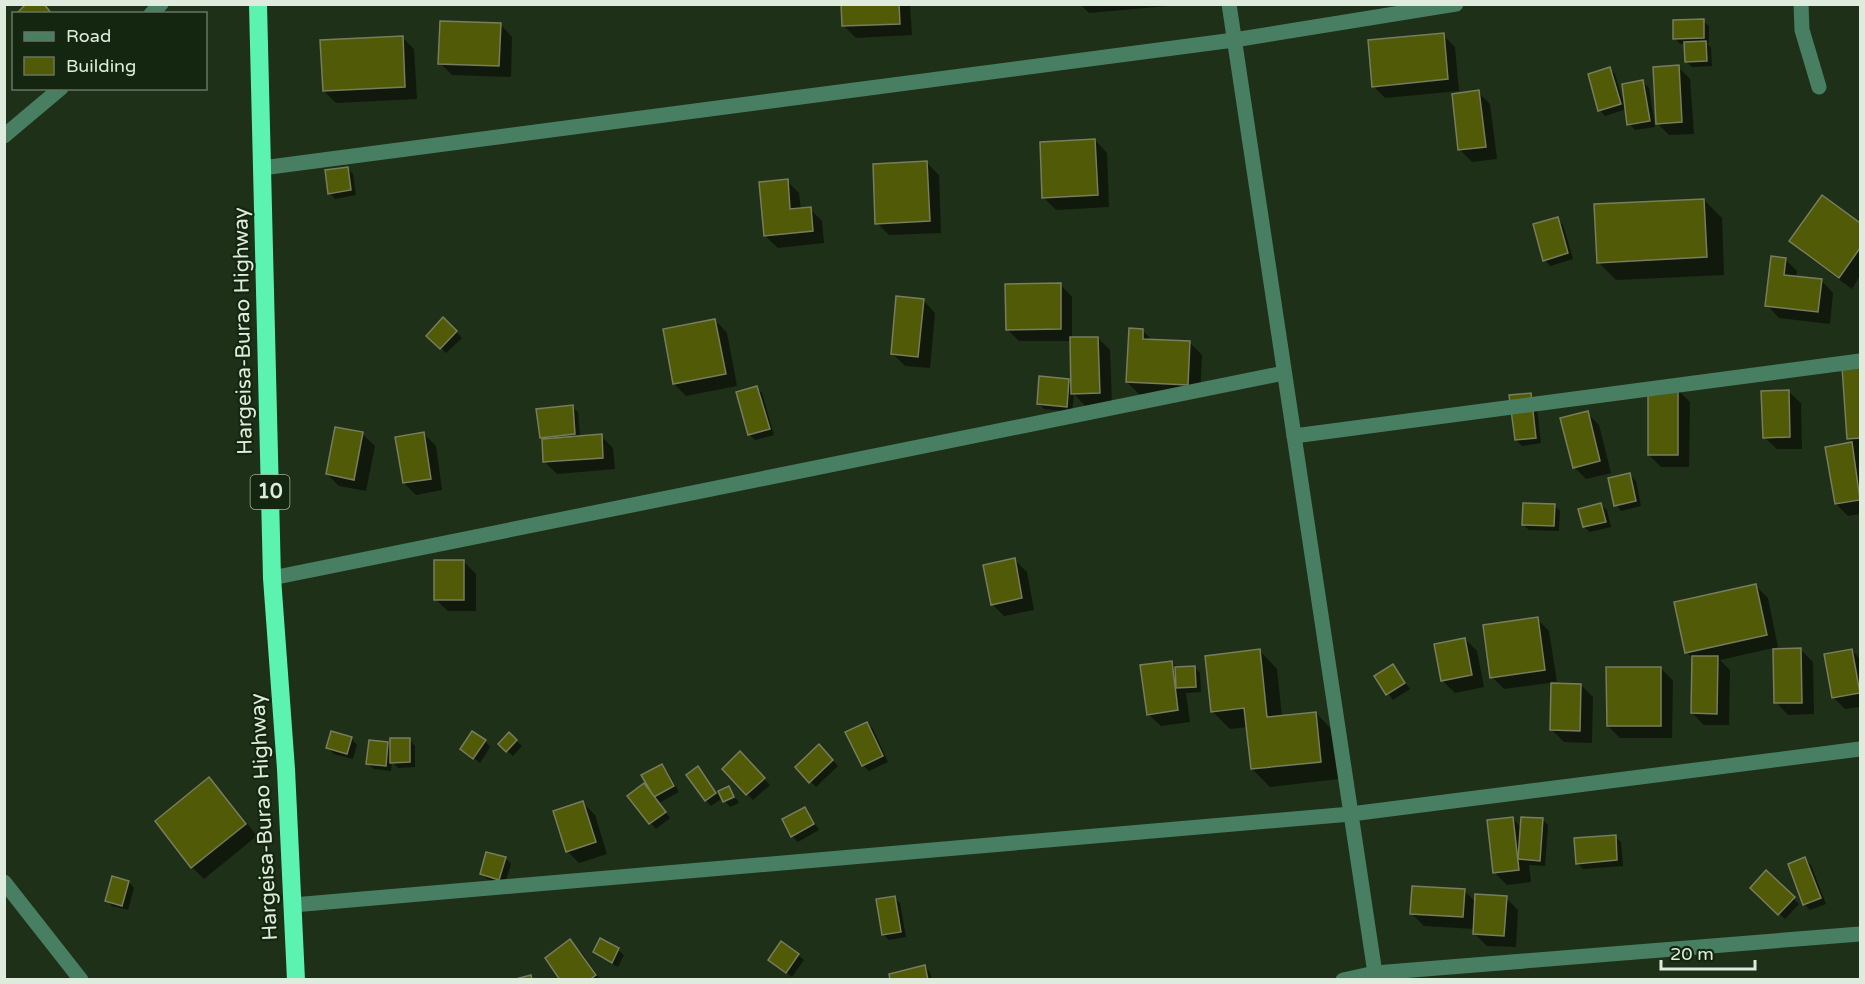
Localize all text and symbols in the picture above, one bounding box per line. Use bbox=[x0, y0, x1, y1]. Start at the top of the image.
legend bbox=[12, 12, 207, 90]
text: Road bbox=[66, 25, 111, 47]
text: Building bbox=[66, 55, 136, 77]
street label: Hargeisa-Burao Highway bbox=[228, 207, 258, 455]
road number: 10 bbox=[250, 475, 290, 509]
street label: Hargeisa-Burao Highway bbox=[245, 693, 283, 941]
scale bar bbox=[1661, 933, 1756, 971]
text: 20 m bbox=[1670, 943, 1714, 965]

